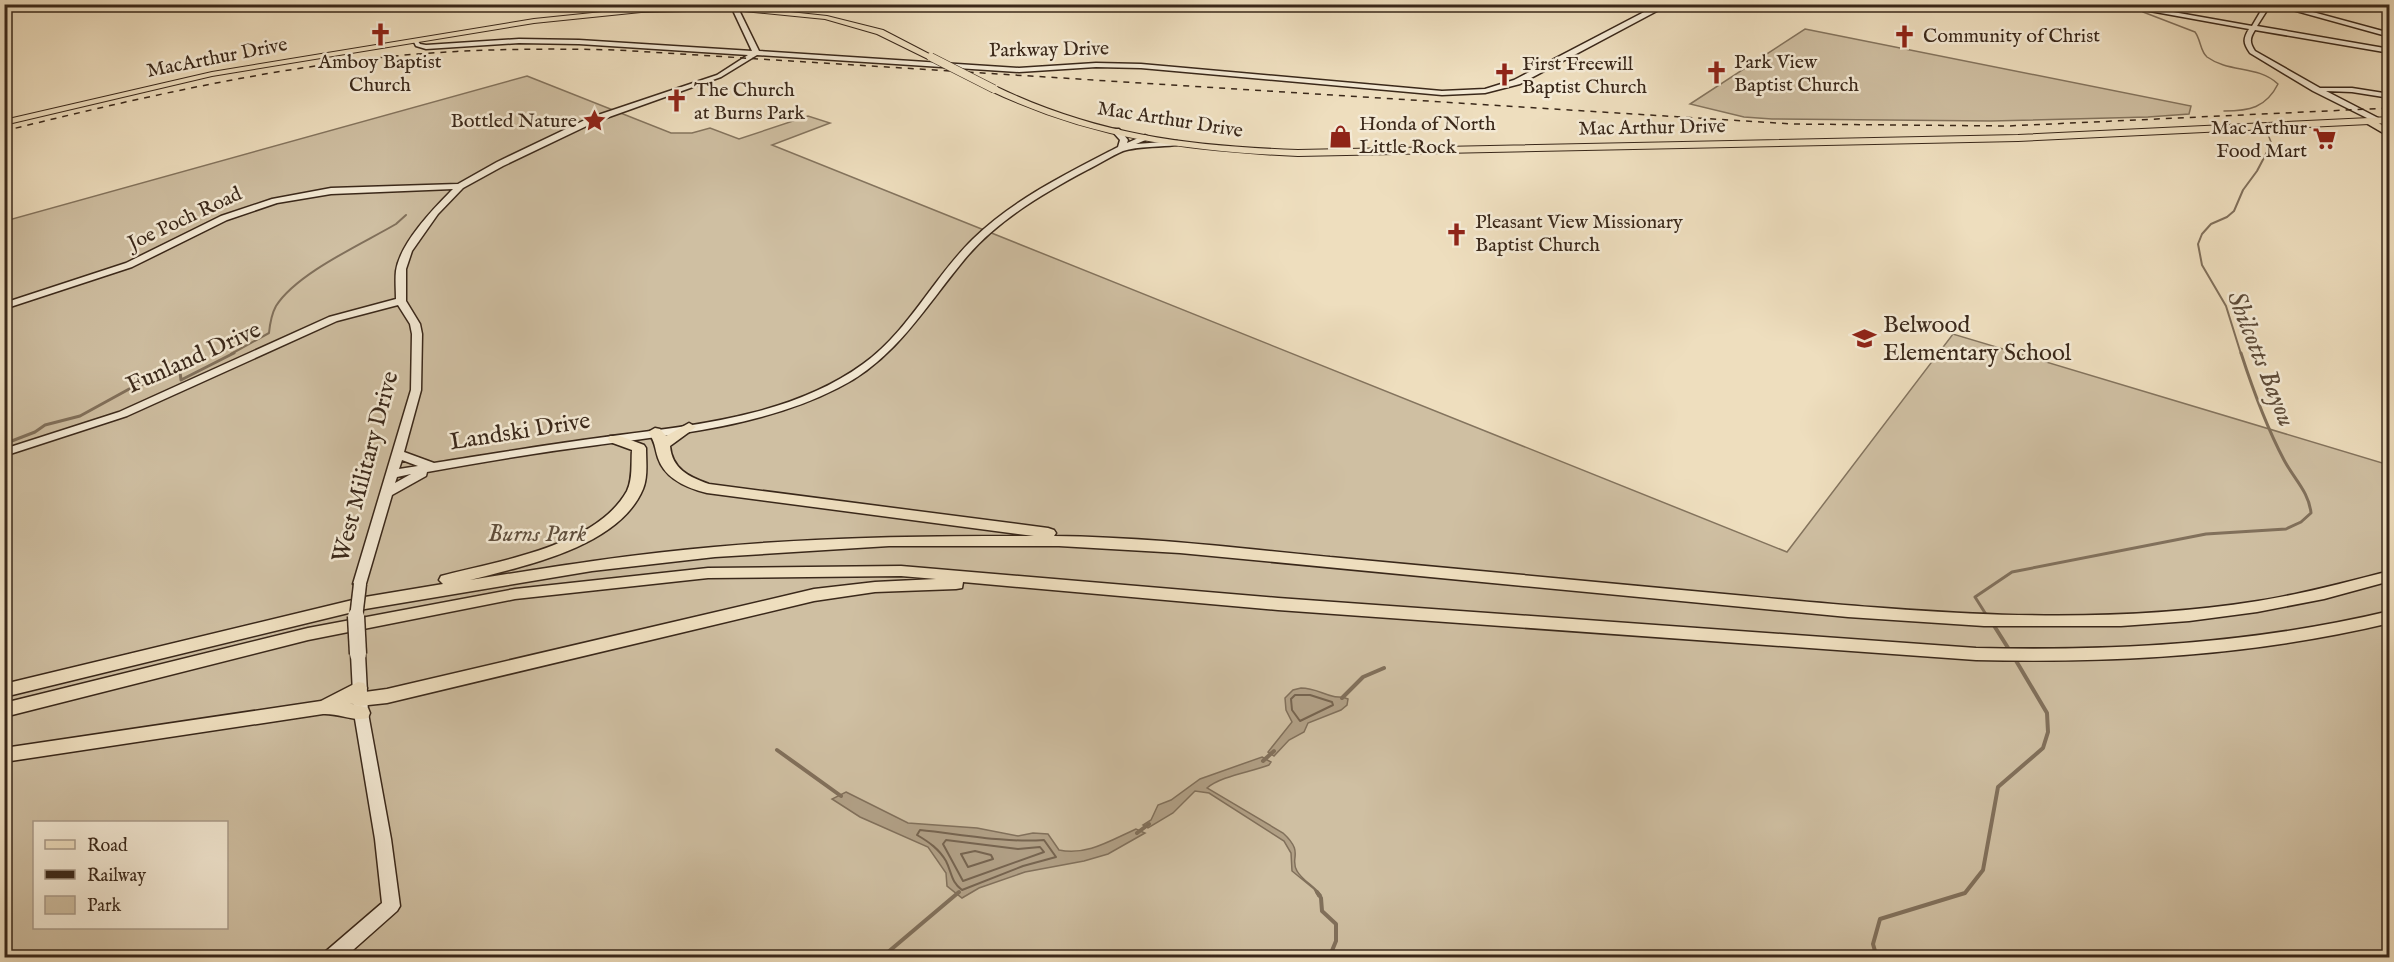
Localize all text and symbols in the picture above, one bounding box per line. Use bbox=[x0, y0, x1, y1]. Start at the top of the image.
church icon: Amboy Baptist Church bbox=[367, 22, 393, 48]
church icon: Community of Christ bbox=[1892, 23, 1918, 49]
place label: Community of Christ bbox=[1923, 24, 2100, 49]
street label: MacArthur Drive bbox=[144, 32, 290, 84]
street label: Parkway Drive bbox=[989, 36, 1109, 64]
place label: Amboy Baptist Church bbox=[317, 50, 442, 98]
place label: Park View Baptist Church bbox=[1734, 50, 1859, 98]
place label: First Freewill Baptist Church bbox=[1522, 52, 1647, 100]
church icon: Park View Baptist Church bbox=[1703, 60, 1729, 86]
church icon: First Freewill Baptist Church bbox=[1491, 62, 1517, 88]
place label: The Church at Burns Park bbox=[694, 78, 805, 126]
church icon: The Church at Burns Park bbox=[663, 88, 689, 114]
street label: Mac Arthur Drive bbox=[1095, 96, 1245, 144]
place icon: Bottled Nature bbox=[582, 108, 608, 134]
place label: Bottled Nature bbox=[451, 109, 577, 134]
place label: Honda of North Little Rock bbox=[1359, 112, 1496, 160]
street label: Mac Arthur Drive bbox=[1578, 114, 1726, 142]
place label: Mac Arthur Food Mart bbox=[2211, 116, 2308, 164]
shop icon: Honda of North Little Rock bbox=[1328, 123, 1354, 149]
supermarket icon: Mac Arthur Food Mart bbox=[2312, 126, 2338, 152]
street label: Joe Poch Road bbox=[122, 182, 246, 257]
place label: Pleasant View Missionary Baptist Church bbox=[1475, 210, 1683, 258]
church icon: Pleasant View Missionary Baptist Church bbox=[1444, 221, 1470, 247]
water label: Shilcotts Bayou bbox=[2219, 286, 2303, 432]
place label: Belwood Elementary School bbox=[1883, 310, 2072, 369]
street label: Funland Drive bbox=[122, 315, 266, 401]
school or university icon: Belwood Elementary School bbox=[1852, 326, 1878, 352]
street label: West Military Drive bbox=[326, 368, 406, 566]
street label: Landski Drive bbox=[448, 406, 592, 458]
park label: Burns Park bbox=[488, 519, 587, 550]
legend bbox=[33, 821, 228, 929]
text: Road bbox=[87, 835, 128, 858]
text: Railway bbox=[87, 865, 146, 888]
text: Park bbox=[87, 895, 122, 918]

